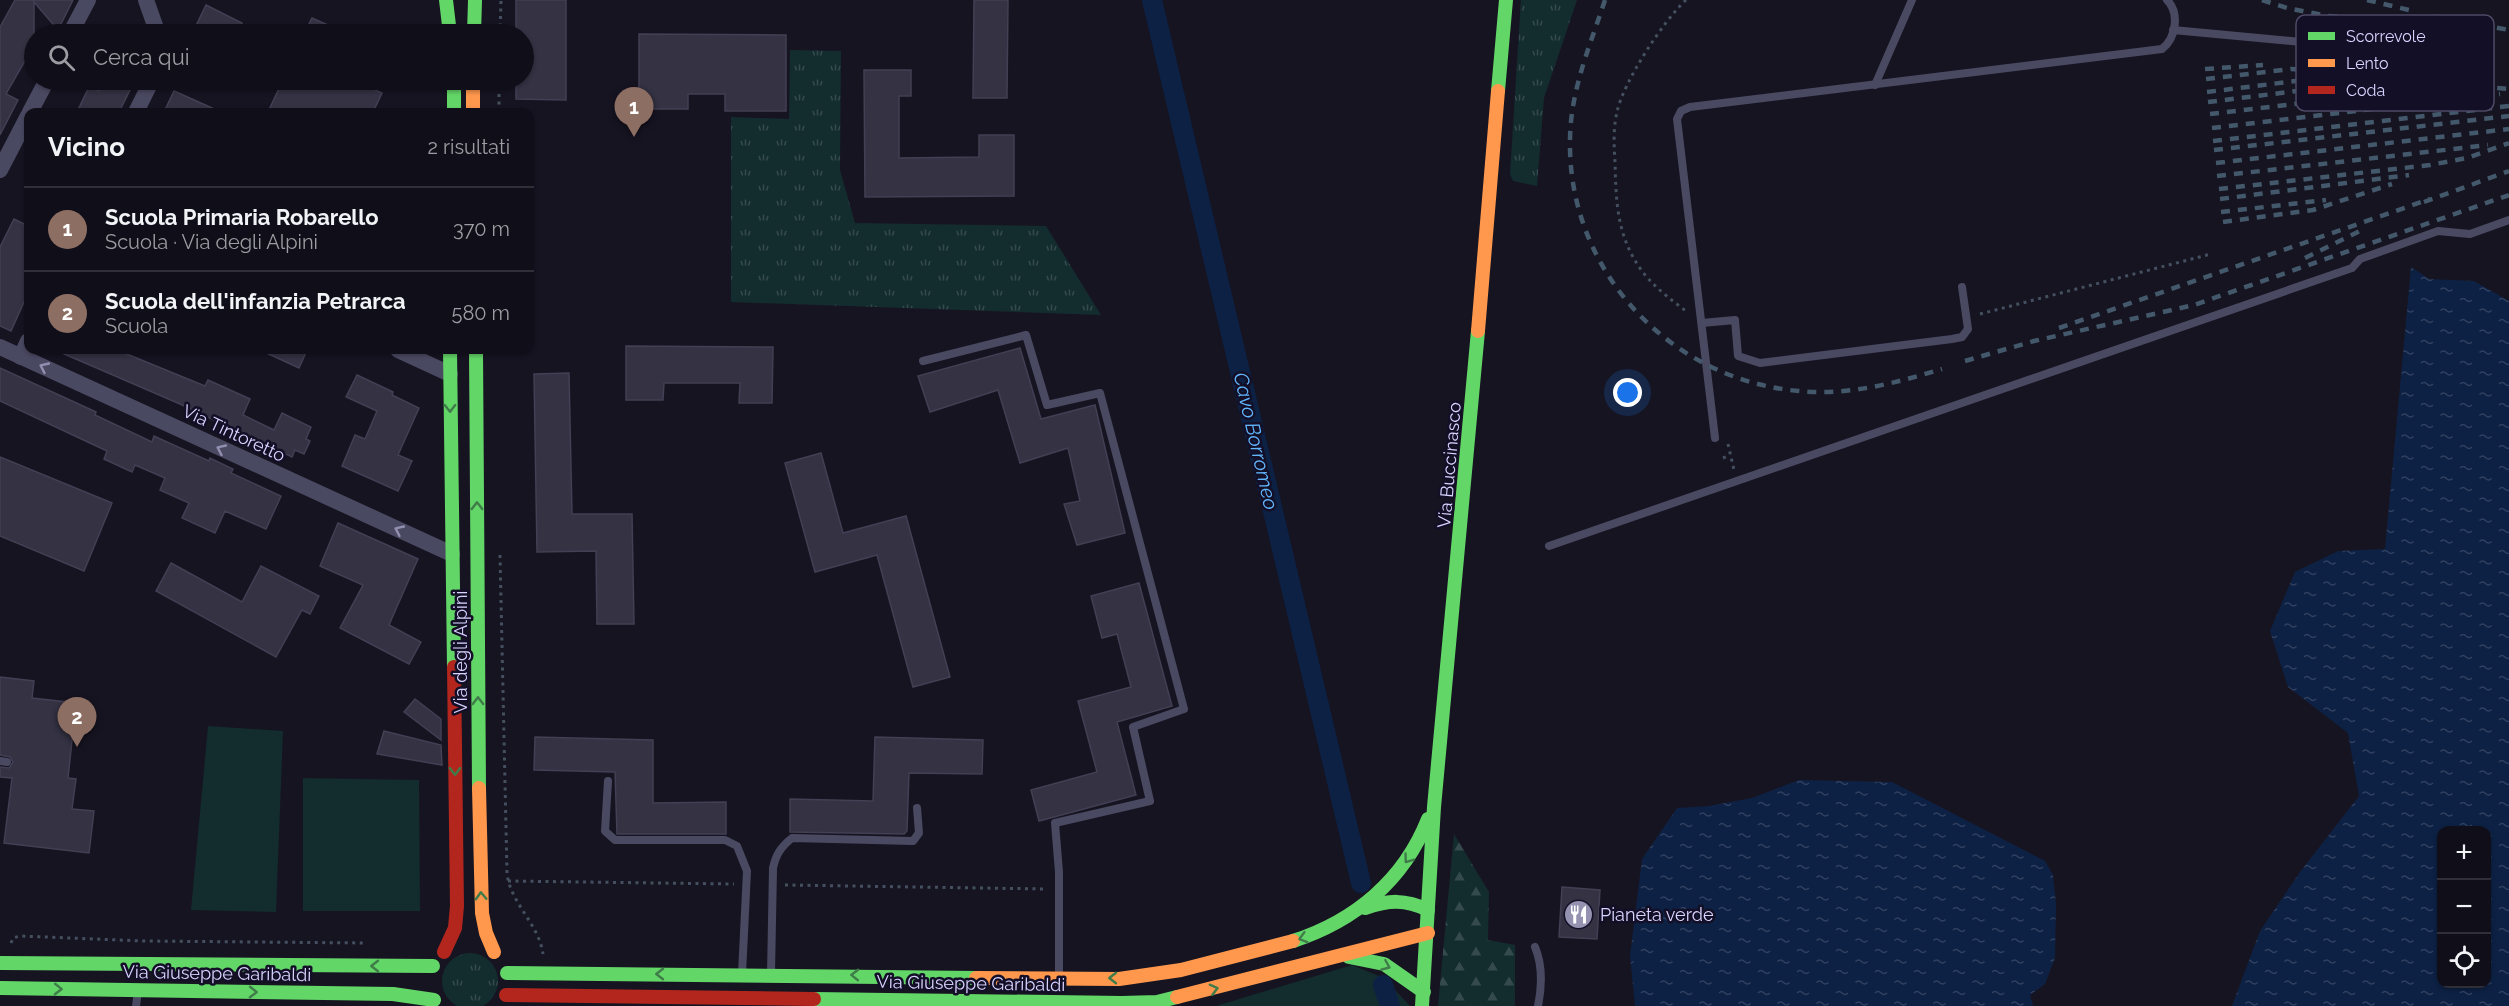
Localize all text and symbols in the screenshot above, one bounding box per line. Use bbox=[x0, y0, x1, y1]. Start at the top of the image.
legend bbox=[2296, 15, 2494, 111]
search box bbox=[24, 24, 534, 90]
text: Scorrevole bbox=[2346, 27, 2426, 46]
icon: search bbox=[45, 41, 78, 74]
text: Cerca qui bbox=[93, 44, 190, 70]
text: Lento bbox=[2346, 54, 2389, 73]
text: Coda bbox=[2346, 81, 2385, 100]
pin: 1 bbox=[614, 88, 654, 137]
text: Vicino bbox=[48, 132, 125, 162]
text: 2 risultati bbox=[428, 135, 510, 159]
text: Scuola Primaria Robarello bbox=[105, 204, 379, 230]
text: 1 bbox=[63, 217, 72, 241]
text: 370 m bbox=[453, 217, 510, 241]
text: Scuola · Via degli Alpini bbox=[105, 230, 318, 254]
text: Scuola dell'infanzia Petrarca bbox=[105, 288, 406, 314]
text: 2 bbox=[62, 301, 73, 325]
text: 580 m bbox=[452, 301, 510, 325]
text: Scuola bbox=[105, 314, 168, 338]
one-way arrow bbox=[39, 363, 50, 375]
water label: Cavo Borromeo bbox=[1229, 370, 1283, 512]
your location bbox=[1613, 378, 1642, 407]
street label: Via Tintoretto bbox=[179, 400, 289, 466]
street label: Via Buccinasco bbox=[1433, 401, 1465, 529]
one-way arrow bbox=[444, 403, 456, 412]
one-way arrow bbox=[217, 444, 228, 456]
one-way arrow bbox=[471, 502, 483, 511]
one-way arrow bbox=[394, 525, 405, 537]
street label: Via degli Alpini bbox=[450, 591, 471, 713]
one-way arrow bbox=[472, 697, 485, 706]
pin: 2 bbox=[58, 698, 97, 747]
one-way arrow bbox=[449, 766, 461, 775]
map controls bbox=[2437, 826, 2491, 988]
button: + bbox=[2437, 826, 2491, 880]
one-way arrow bbox=[1404, 853, 1415, 864]
button: − bbox=[2437, 880, 2491, 934]
one-way arrow bbox=[474, 892, 487, 901]
restaurant icon: Pianeta verde bbox=[1563, 898, 1595, 930]
place label: Pianeta verde bbox=[1600, 904, 1714, 925]
one-way arrow bbox=[1299, 931, 1309, 943]
button: locate bbox=[2437, 934, 2491, 988]
one-way arrow bbox=[1380, 959, 1391, 971]
one-way arrow bbox=[370, 960, 379, 972]
street label: Via Giuseppe Garibaldi bbox=[123, 961, 311, 985]
one-way arrow bbox=[656, 968, 665, 980]
one-way arrow bbox=[851, 969, 860, 981]
street label: Via Giuseppe Garibaldi bbox=[877, 971, 1065, 995]
one-way arrow bbox=[1109, 972, 1118, 984]
one-way arrow bbox=[54, 983, 63, 995]
one-way arrow bbox=[1209, 983, 1219, 996]
one-way arrow bbox=[249, 986, 258, 998]

